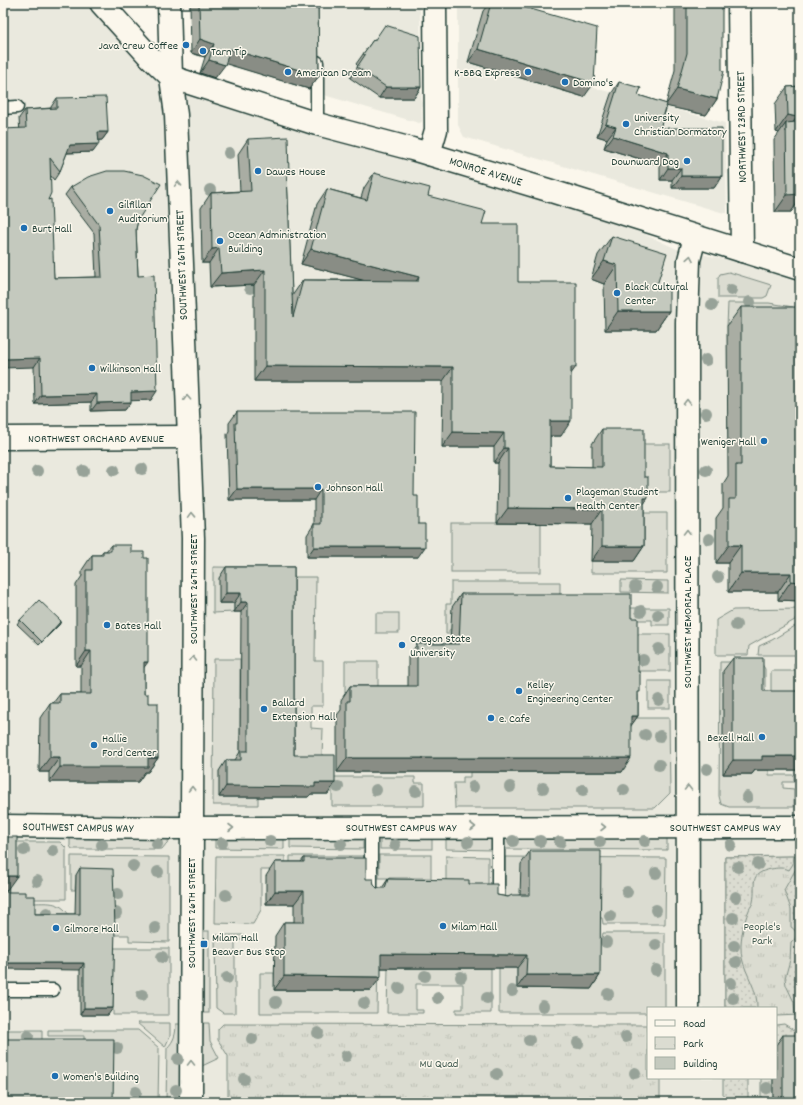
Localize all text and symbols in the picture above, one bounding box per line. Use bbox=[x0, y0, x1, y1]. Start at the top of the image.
place label: Java Crew Coffee bbox=[99, 38, 178, 55]
marker: Java Crew Coffee bbox=[181, 40, 191, 50]
place label: Tarn Tip bbox=[211, 44, 247, 61]
marker: Tarn Tip bbox=[198, 46, 208, 56]
place label: American Dream bbox=[296, 65, 371, 82]
place label: K-BBQ Express bbox=[454, 65, 520, 82]
marker: American Dream bbox=[283, 67, 293, 77]
marker: K-BBQ Express bbox=[523, 67, 533, 77]
street label: NORTHWEST 23RD STREET bbox=[733, 71, 752, 183]
place label: Domino's bbox=[573, 75, 613, 92]
marker: Domino's bbox=[560, 77, 570, 87]
place label: University Christian Dormatory bbox=[634, 110, 728, 141]
marker: University Christian Dormatory bbox=[621, 119, 631, 129]
street label: MONROE AVENUE bbox=[447, 153, 525, 192]
place label: Downward Dog bbox=[611, 154, 679, 171]
marker: Downward Dog bbox=[682, 156, 692, 166]
place label: Dawes House bbox=[266, 164, 326, 181]
marker: Dawes House bbox=[253, 166, 263, 176]
one-way arrow bbox=[174, 181, 183, 187]
place label: Gilfillan Auditorium bbox=[118, 197, 167, 228]
marker: Gilfillan Auditorium bbox=[105, 206, 115, 216]
street label: SOUTHWEST 26TH STREET bbox=[172, 209, 193, 320]
place label: Burt Hall bbox=[32, 221, 72, 238]
marker: Burt Hall bbox=[19, 223, 29, 233]
place label: Ocean Administration Building bbox=[228, 227, 327, 258]
marker: Ocean Administration Building bbox=[215, 236, 225, 246]
one-way arrow bbox=[685, 255, 694, 261]
place label: Black Cultural Center bbox=[625, 279, 688, 310]
marker: Black Cultural Center bbox=[612, 288, 622, 298]
place label: Wilkinson Hall bbox=[100, 361, 161, 378]
marker: Wilkinson Hall bbox=[87, 363, 97, 373]
one-way arrow bbox=[182, 395, 191, 401]
one-way arrow bbox=[683, 399, 691, 405]
street label: NORTHWEST ORCHARD AVENUE bbox=[28, 431, 164, 448]
place label: Weniger Hall bbox=[701, 434, 756, 451]
marker: Weniger Hall bbox=[759, 436, 769, 446]
place label: Johnson Hall bbox=[326, 480, 383, 497]
marker: Johnson Hall bbox=[313, 482, 323, 492]
place label: Plageman Student Health Center bbox=[576, 484, 659, 515]
marker: Plageman Student Health Center bbox=[563, 493, 573, 503]
one-way arrow bbox=[188, 512, 197, 518]
one-way arrow bbox=[683, 529, 691, 535]
street label: SOUTHWEST 26TH STREET bbox=[186, 534, 203, 644]
street label: SOUTHWEST MEMORIAL PLACE bbox=[680, 555, 697, 688]
place label: Bates Hall bbox=[115, 618, 161, 635]
marker: Bates Hall bbox=[102, 620, 112, 630]
place label: Oregon State University bbox=[410, 631, 471, 662]
marker: Oregon State University bbox=[397, 640, 407, 650]
one-way arrow bbox=[189, 656, 197, 662]
place label: Kelley Engineering Center bbox=[527, 677, 613, 708]
marker: Kelley Engineering Center bbox=[514, 686, 524, 696]
place label: Ballard Extension Hall bbox=[272, 695, 336, 726]
marker: Ballard Extension Hall bbox=[259, 704, 269, 714]
place label: e. Cafe bbox=[499, 711, 530, 728]
marker: e. Cafe bbox=[486, 713, 496, 723]
place label: Bexell Hall bbox=[707, 730, 754, 747]
place label: Hallie Ford Center bbox=[102, 731, 157, 762]
marker: Bexell Hall bbox=[757, 732, 767, 742]
marker: Hallie Ford Center bbox=[89, 740, 99, 750]
one-way arrow bbox=[684, 785, 692, 791]
one-way arrow bbox=[188, 786, 196, 792]
street label: SOUTHWEST CAMPUS WAY bbox=[22, 819, 134, 838]
street label: SOUTHWEST CAMPUS WAY bbox=[346, 820, 457, 837]
street label: SOUTHWEST CAMPUS WAY bbox=[670, 820, 781, 837]
one-way arrow bbox=[470, 823, 476, 831]
one-way arrow bbox=[600, 823, 606, 831]
one-way arrow bbox=[228, 824, 234, 832]
street label: SOUTHWEST 26TH STREET bbox=[184, 858, 201, 968]
place label: Milam Hall bbox=[451, 919, 497, 936]
park label: People's Park bbox=[743, 919, 781, 950]
place label: Gilmore Hall bbox=[64, 921, 119, 938]
marker: Milam Hall bbox=[438, 921, 448, 931]
marker: Gilmore Hall bbox=[51, 923, 61, 933]
place label: Milam Hall Beaver Bus Stop bbox=[212, 930, 285, 961]
marker: Milam Hall Beaver Bus Stop bbox=[199, 939, 209, 949]
legend bbox=[647, 1007, 777, 1079]
text: Road bbox=[683, 1016, 705, 1033]
text: Park bbox=[683, 1036, 704, 1053]
park label: MU Quad bbox=[420, 1056, 459, 1073]
text: Building bbox=[683, 1056, 718, 1073]
one-way arrow bbox=[187, 1060, 195, 1066]
place label: Women's Building bbox=[63, 1069, 139, 1086]
marker: Women's Building bbox=[50, 1071, 60, 1081]

